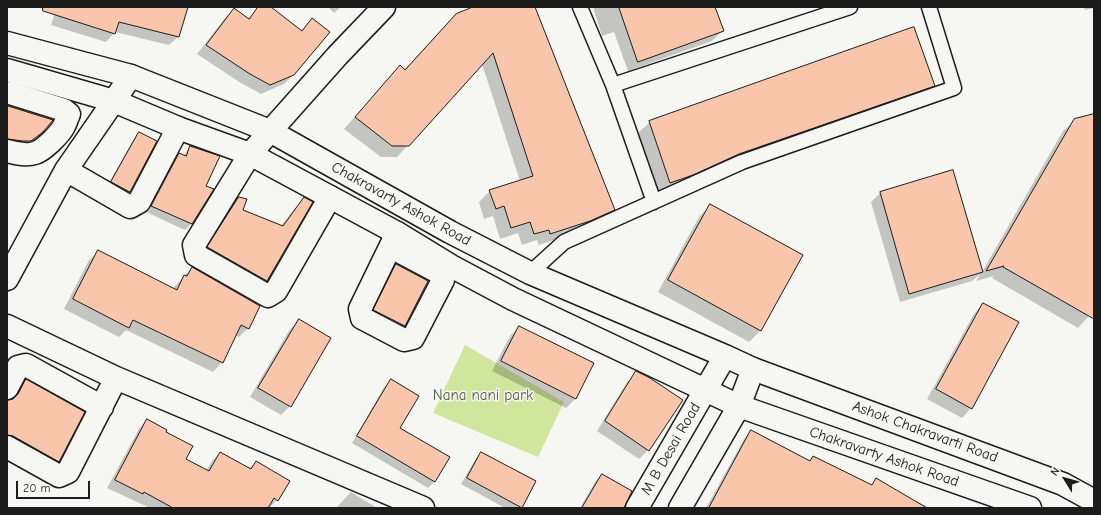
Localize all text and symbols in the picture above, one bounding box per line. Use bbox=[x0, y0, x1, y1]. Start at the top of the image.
street label: Chakravarty Ashok Road bbox=[328, 158, 474, 250]
park label: Nana nani park bbox=[433, 387, 533, 405]
street label: Ashok Chakravarti Road bbox=[850, 397, 1000, 467]
street label: M B Desai Road bbox=[637, 400, 705, 498]
street label: Chakravarty Ashok Road bbox=[807, 423, 961, 491]
north arrow bbox=[1045, 459, 1085, 499]
text: N bbox=[1048, 465, 1062, 478]
scale bar bbox=[18, 473, 92, 499]
text: 20 m bbox=[23, 481, 51, 495]

